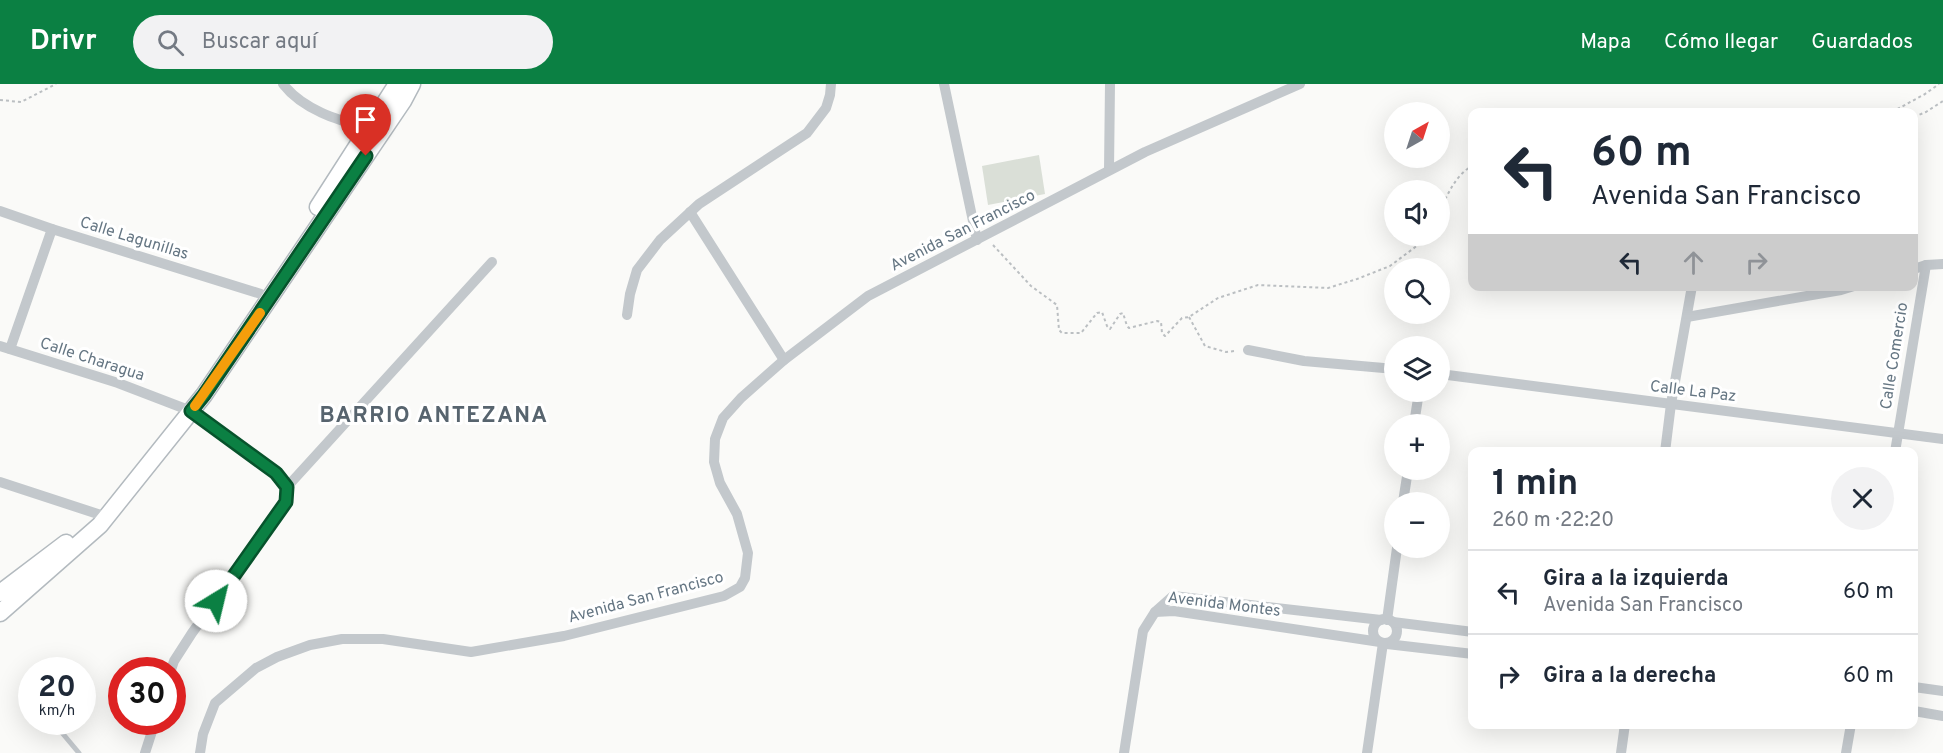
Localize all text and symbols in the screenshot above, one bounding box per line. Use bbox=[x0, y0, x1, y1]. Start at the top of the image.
search box bbox=[133, 15, 553, 69]
text: Drivr bbox=[30, 24, 97, 60]
icon: search bbox=[154, 26, 187, 59]
text: Buscar aquí bbox=[202, 29, 317, 56]
text: Mapa bbox=[1580, 29, 1631, 56]
text: Cómo llegar bbox=[1664, 29, 1778, 56]
text: Guardados bbox=[1811, 29, 1913, 56]
pin bbox=[340, 94, 391, 156]
north arrow bbox=[1384, 102, 1450, 168]
map controls bbox=[1384, 102, 1450, 558]
icon: arrive bbox=[349, 103, 382, 136]
text: 60 m bbox=[1591, 128, 1692, 181]
icon: left bbox=[1492, 132, 1570, 210]
button: sound bbox=[1384, 180, 1450, 246]
text: Avenida San Francisco bbox=[1591, 180, 1861, 214]
street label: Avenida San Francisco bbox=[887, 186, 1039, 276]
street label: Calle Lagunillas bbox=[77, 213, 191, 265]
icon: left bbox=[1614, 246, 1647, 279]
icon: ahead bbox=[1677, 246, 1710, 279]
icon: right bbox=[1740, 246, 1773, 279]
button: search bbox=[1384, 258, 1450, 324]
street label: Calle Comercio bbox=[1877, 301, 1913, 411]
street label: Calle Charagua bbox=[37, 334, 147, 386]
button: layers bbox=[1384, 336, 1450, 402]
street label: Calle La Paz bbox=[1649, 377, 1737, 407]
district label: BARRIO ANTEZANA bbox=[319, 403, 549, 430]
button: + bbox=[1384, 414, 1450, 480]
text: 1 min bbox=[1492, 462, 1578, 508]
button: close bbox=[1831, 467, 1894, 530]
button: − bbox=[1384, 492, 1450, 558]
text: 260 m · 22:20 bbox=[1492, 508, 1614, 534]
text: Gira a la izquierda bbox=[1543, 566, 1729, 593]
street label: Avenida San Francisco bbox=[566, 568, 726, 628]
position arrow bbox=[184, 569, 248, 633]
icon: left bbox=[1492, 576, 1525, 609]
text: 60 m bbox=[1843, 579, 1894, 606]
street label: Avenida Montes bbox=[1166, 588, 1282, 622]
text: Avenida San Francisco bbox=[1543, 593, 1743, 619]
speed limit sign: 30 bbox=[108, 657, 186, 735]
icon: right bbox=[1492, 660, 1525, 693]
text: Gira a la derecha bbox=[1543, 663, 1716, 690]
text: 60 m bbox=[1843, 663, 1894, 690]
text: 20 bbox=[38, 670, 76, 707]
text: km/h bbox=[39, 702, 75, 721]

